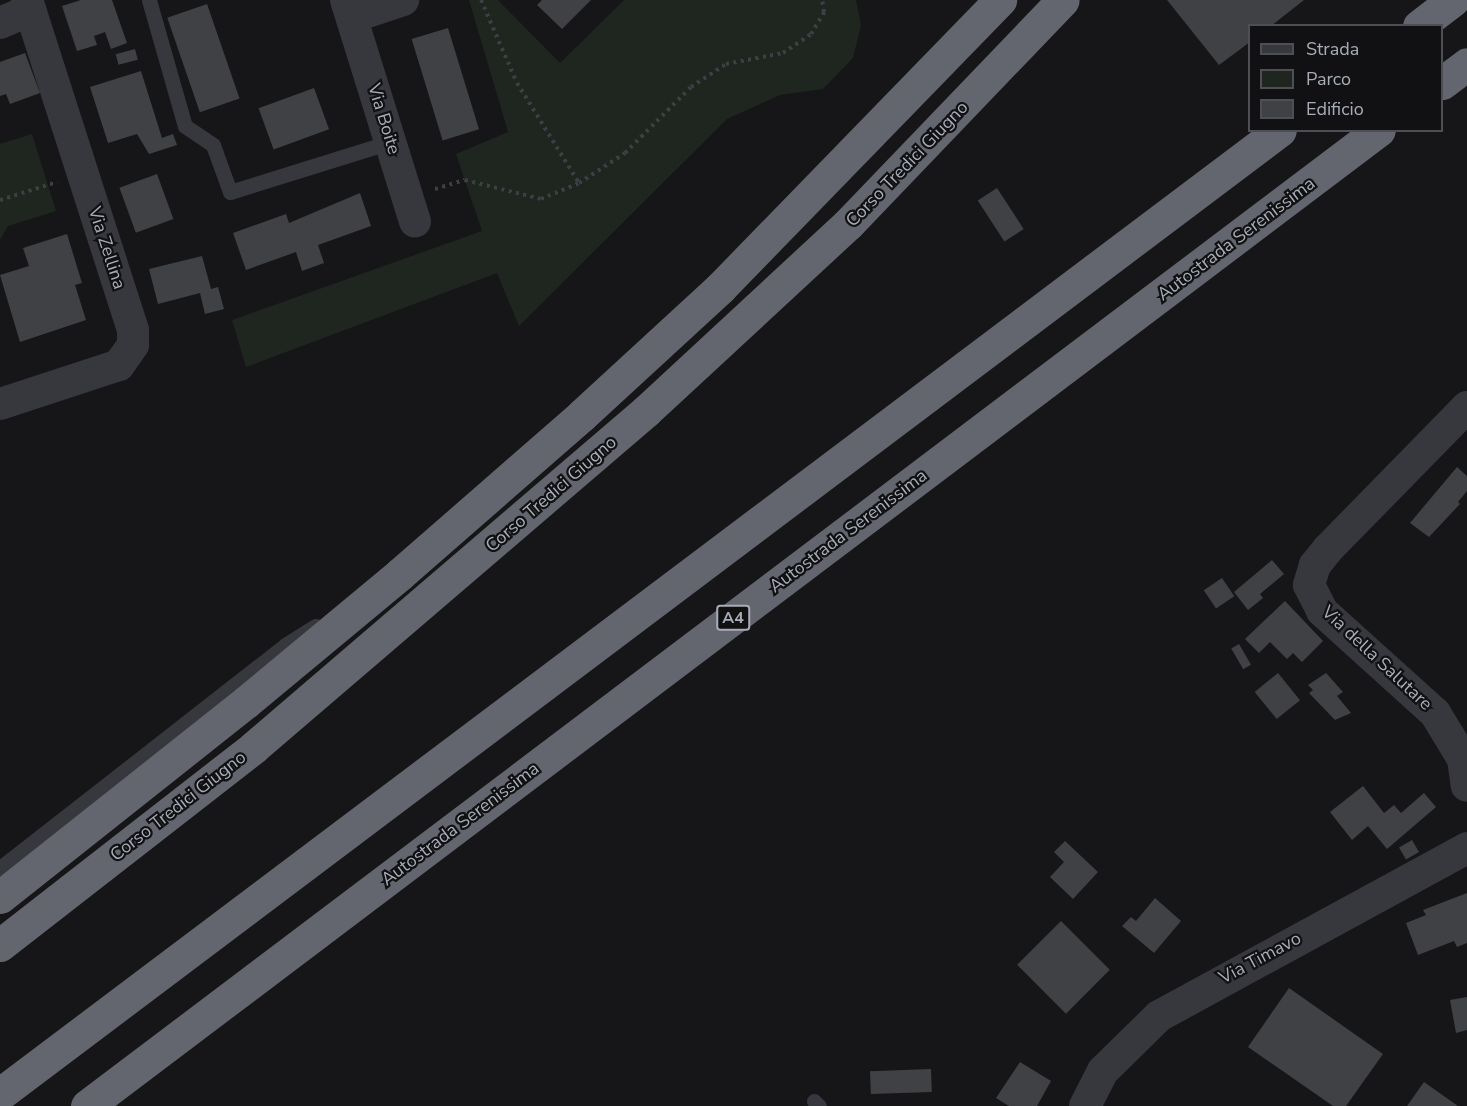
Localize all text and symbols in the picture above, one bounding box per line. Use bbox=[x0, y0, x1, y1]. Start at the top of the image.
legend bbox=[1248, 24, 1443, 132]
text: Strada bbox=[1306, 37, 1359, 61]
text: Parco bbox=[1306, 67, 1351, 91]
street label: Via Boite bbox=[363, 81, 405, 157]
street label: Corso Tredici Giugno bbox=[841, 97, 973, 231]
text: Edificio bbox=[1306, 97, 1364, 121]
street label: Autostrada Serenissima bbox=[1153, 173, 1319, 305]
street label: Via Zellina bbox=[84, 204, 130, 292]
street label: Corso Tredici Giugno bbox=[481, 431, 621, 557]
street label: Autostrada Serenissima bbox=[765, 465, 931, 597]
street label: Via della Salutare bbox=[1317, 601, 1437, 715]
road number: A4 bbox=[715, 605, 751, 631]
street label: Corso Tredici Giugno bbox=[106, 746, 250, 866]
street label: Autostrada Serenissima bbox=[377, 758, 543, 890]
street label: Via Timavo bbox=[1215, 927, 1305, 989]

